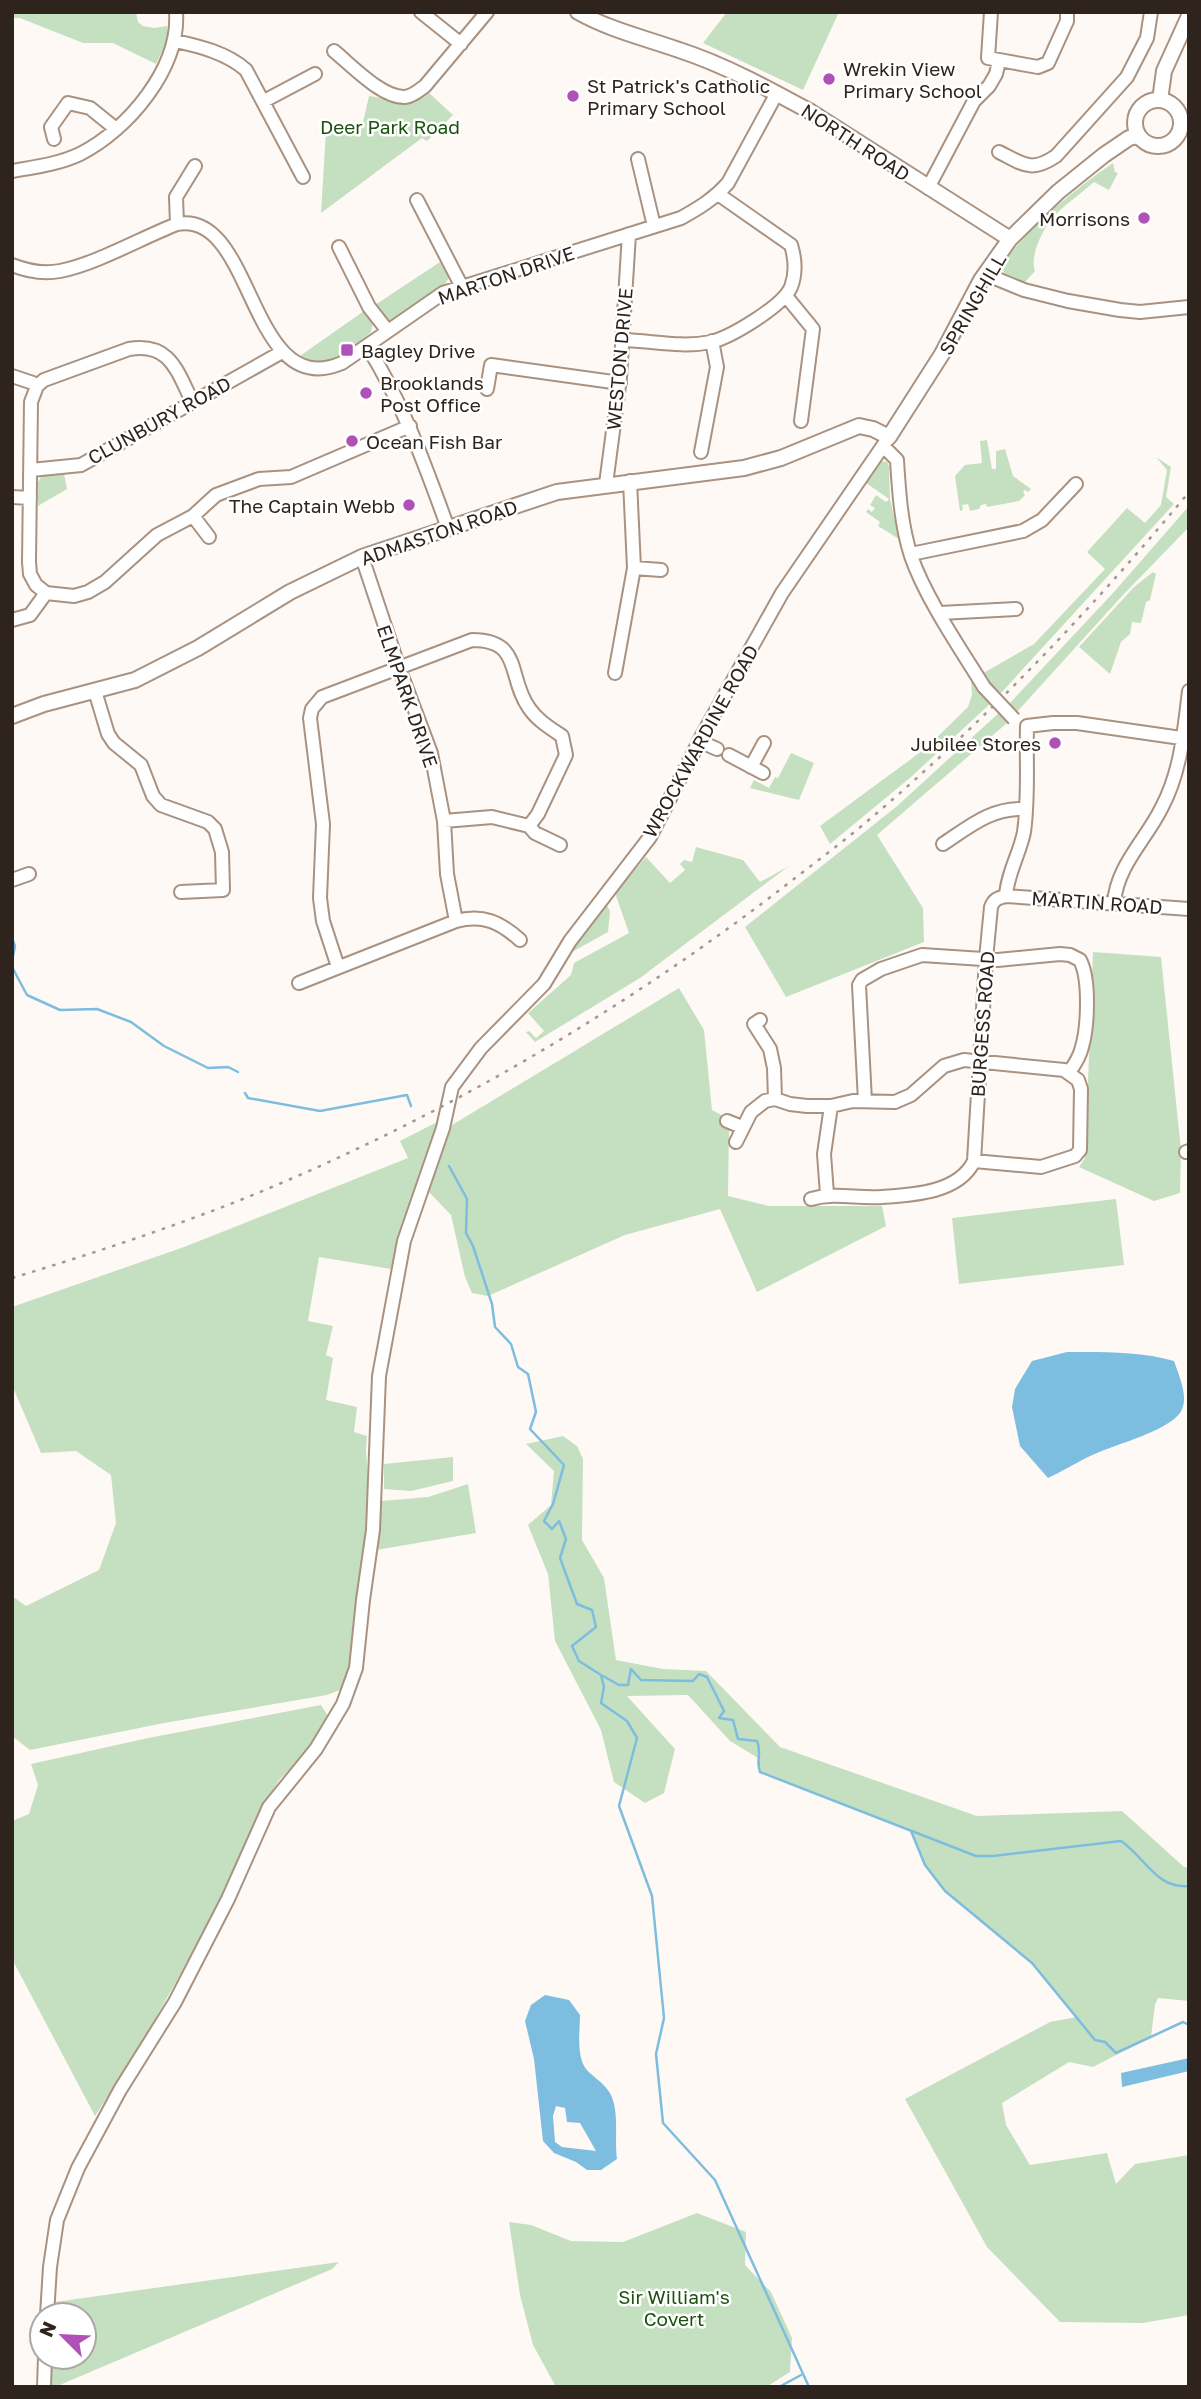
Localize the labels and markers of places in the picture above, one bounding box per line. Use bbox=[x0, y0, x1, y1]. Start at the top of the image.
place label: Wrekin View Primary School bbox=[843, 57, 982, 102]
marker: Wrekin View Primary School bbox=[821, 71, 837, 87]
place label: St Patrick's Catholic Primary School bbox=[587, 74, 770, 119]
marker: St Patrick's Catholic Primary School bbox=[565, 88, 581, 104]
place label: Morrisons bbox=[1039, 207, 1130, 230]
marker: Morrisons bbox=[1136, 210, 1152, 226]
place label: Bagley Drive bbox=[361, 339, 475, 362]
marker: Bagley Drive bbox=[339, 342, 355, 358]
place label: Brooklands Post Office bbox=[380, 371, 484, 416]
marker: Brooklands Post Office bbox=[358, 385, 374, 401]
place label: Ocean Fish Bar bbox=[366, 430, 503, 453]
marker: Ocean Fish Bar bbox=[344, 433, 360, 449]
place label: The Captain Webb bbox=[229, 494, 395, 517]
marker: The Captain Webb bbox=[401, 497, 417, 513]
place label: Jubilee Stores bbox=[910, 732, 1041, 755]
marker: Jubilee Stores bbox=[1047, 735, 1063, 751]

